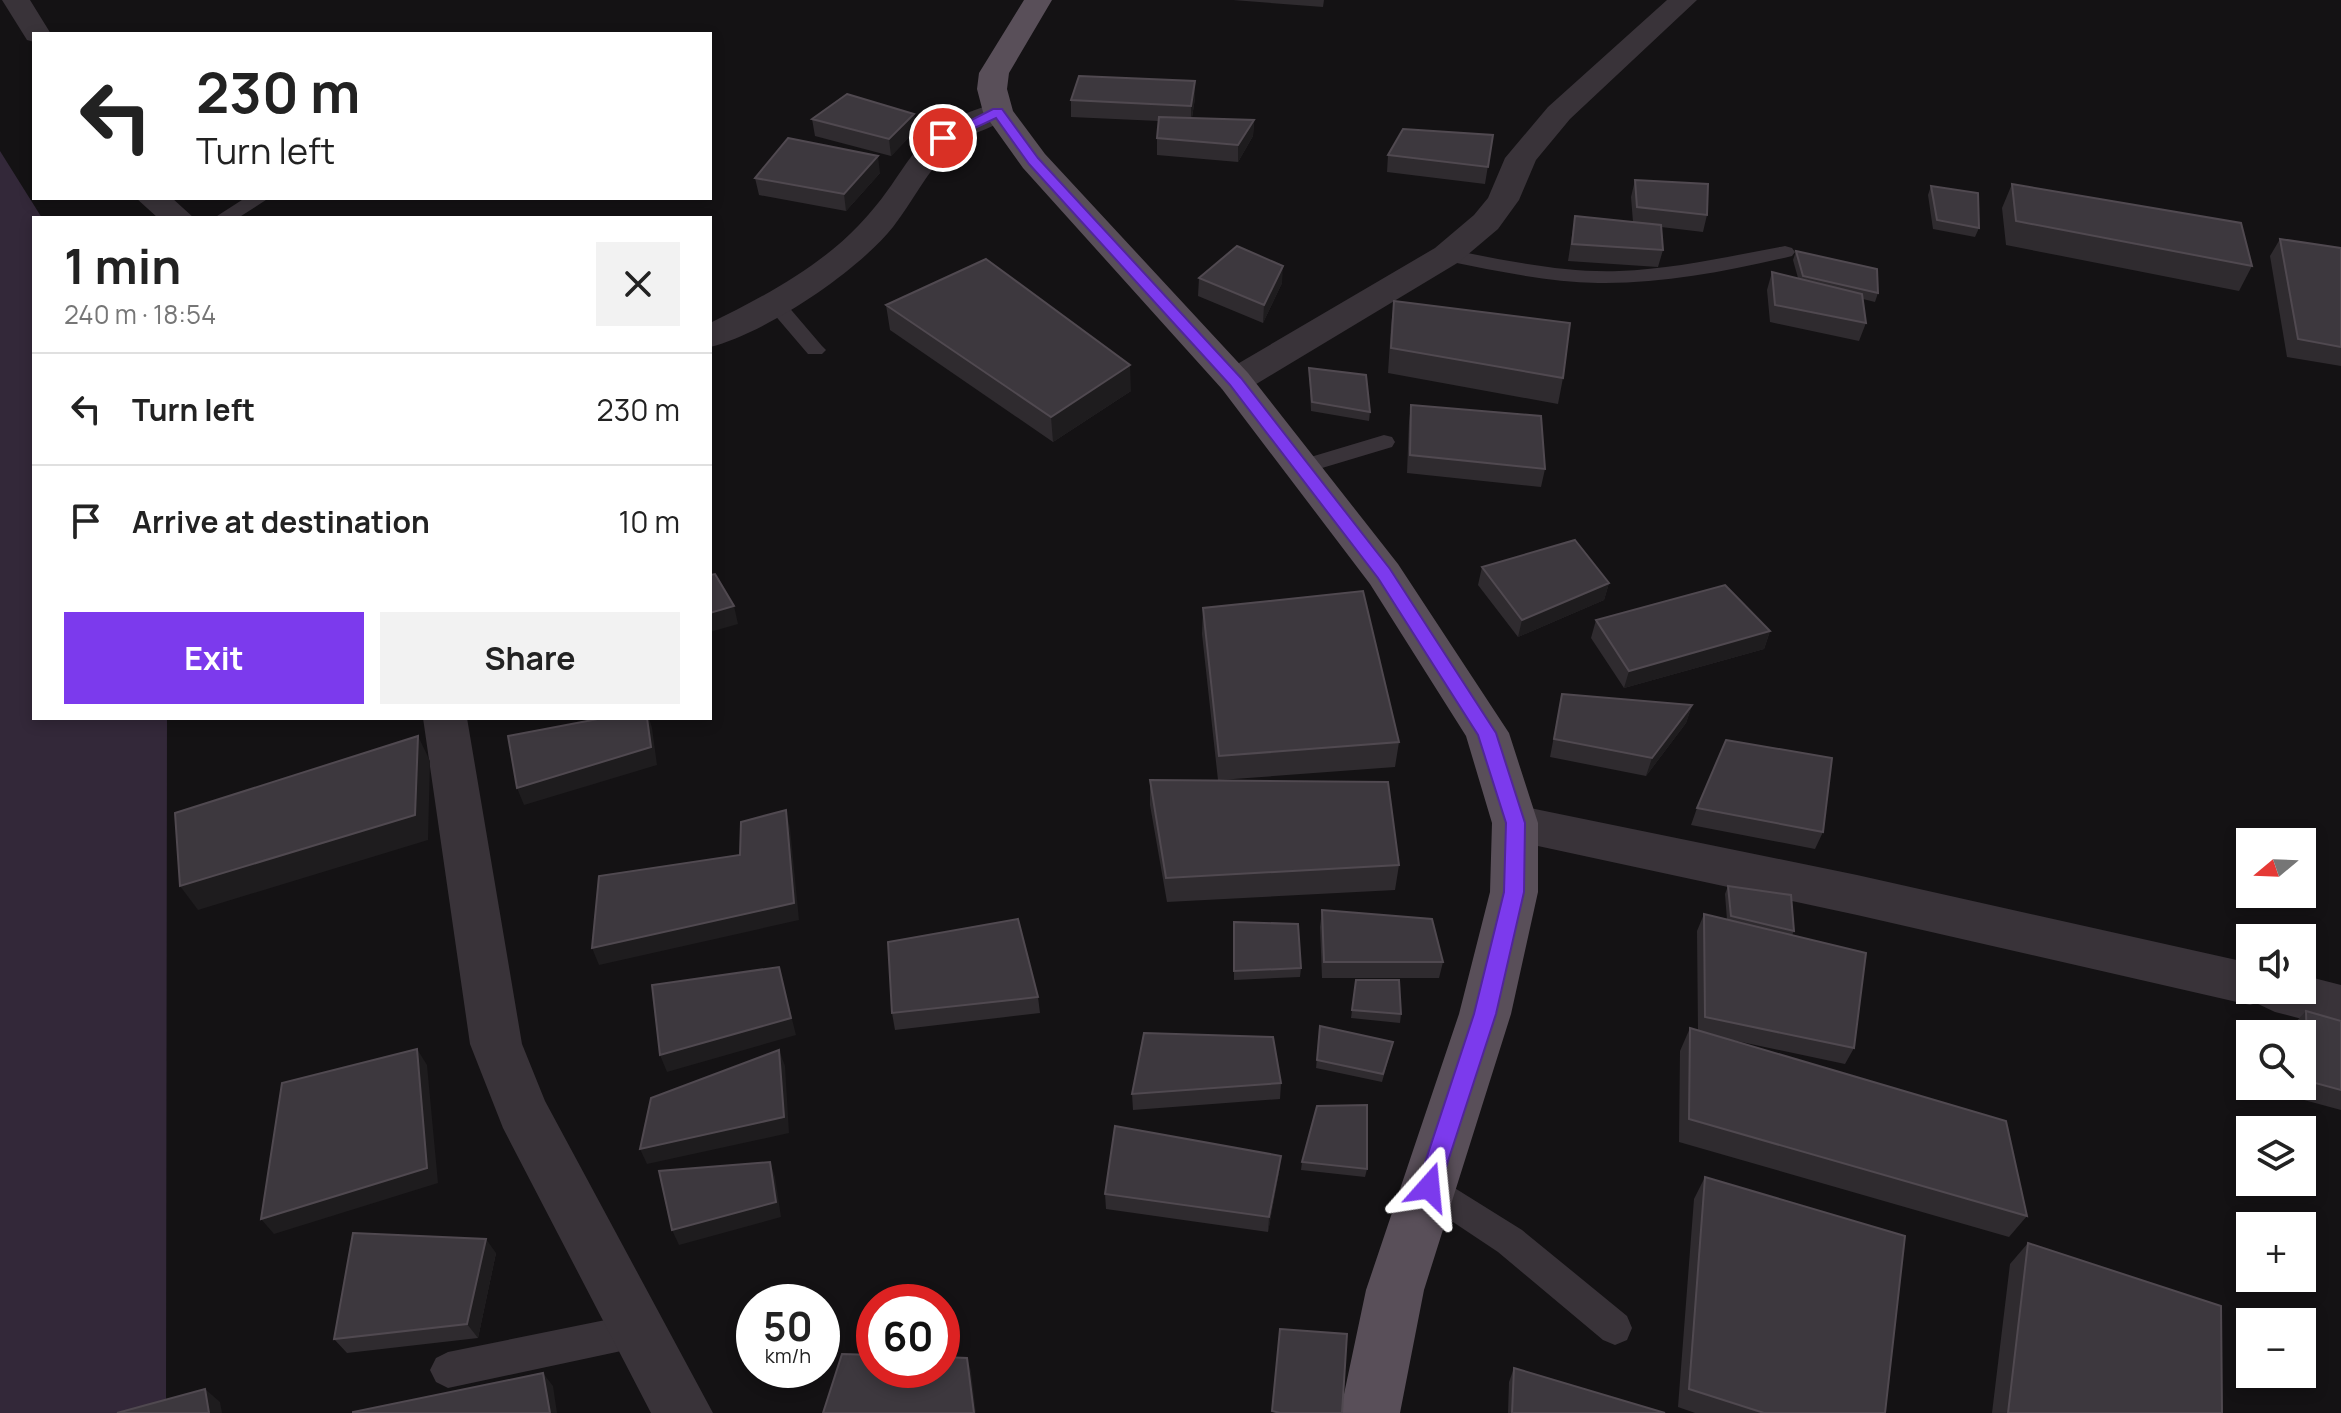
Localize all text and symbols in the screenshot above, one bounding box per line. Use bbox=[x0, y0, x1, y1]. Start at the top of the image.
text: 230 m bbox=[196, 53, 360, 130]
icon: left bbox=[64, 64, 168, 168]
pin bbox=[909, 104, 977, 172]
icon: arrive bbox=[921, 116, 965, 160]
text: Turn left bbox=[196, 126, 335, 175]
text: 1 min bbox=[64, 233, 181, 298]
button: close bbox=[596, 242, 680, 326]
text: 240 m · 18:54 bbox=[64, 296, 216, 332]
icon: left bbox=[64, 387, 108, 431]
text: Turn left bbox=[132, 389, 255, 430]
text: 230 m bbox=[597, 389, 680, 430]
icon: arrive bbox=[64, 499, 108, 543]
text: Arrive at destination bbox=[132, 501, 430, 542]
text: 10 m bbox=[619, 501, 680, 542]
button: Exit bbox=[64, 612, 364, 704]
button: Share bbox=[380, 612, 680, 704]
north arrow bbox=[2236, 828, 2316, 908]
map controls bbox=[2236, 828, 2316, 1388]
button: sound bbox=[2236, 924, 2316, 1004]
button: search bbox=[2236, 1020, 2316, 1100]
button: layers bbox=[2236, 1116, 2316, 1196]
position arrow bbox=[1387, 1145, 1471, 1229]
button: + bbox=[2236, 1212, 2316, 1292]
speed limit sign: 60 bbox=[856, 1284, 960, 1388]
text: 50 bbox=[763, 1298, 813, 1353]
button: − bbox=[2236, 1308, 2316, 1388]
text: km/h bbox=[765, 1342, 811, 1369]

